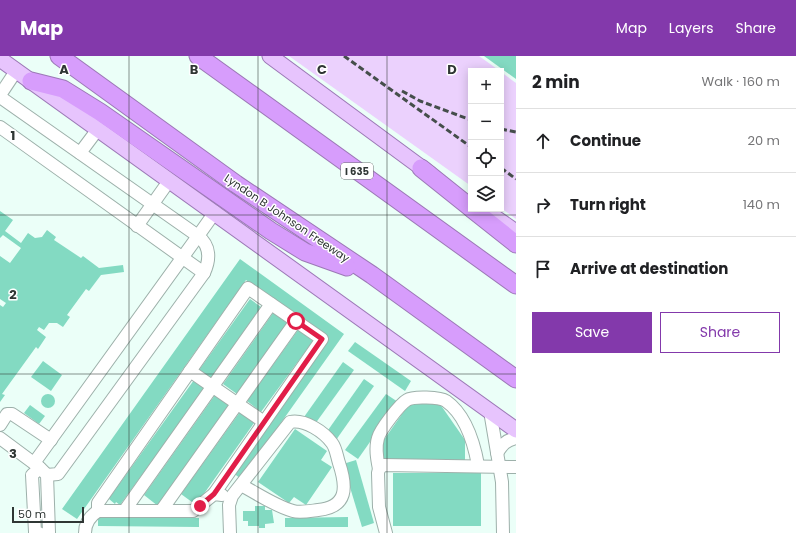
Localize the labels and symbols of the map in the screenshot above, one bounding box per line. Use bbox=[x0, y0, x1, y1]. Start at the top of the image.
text: A bbox=[59, 60, 69, 79]
text: B bbox=[190, 60, 199, 79]
text: C bbox=[317, 60, 327, 79]
text: D bbox=[447, 60, 457, 79]
text: 1 bbox=[11, 126, 15, 145]
road number: I 635 bbox=[341, 163, 373, 179]
street label: Lyndon B Johnson Freeway bbox=[221, 170, 353, 266]
text: 2 bbox=[9, 285, 17, 304]
route start bbox=[287, 312, 305, 330]
text: 3 bbox=[9, 444, 17, 463]
route end bbox=[191, 497, 209, 515]
scale bar bbox=[12, 505, 84, 524]

